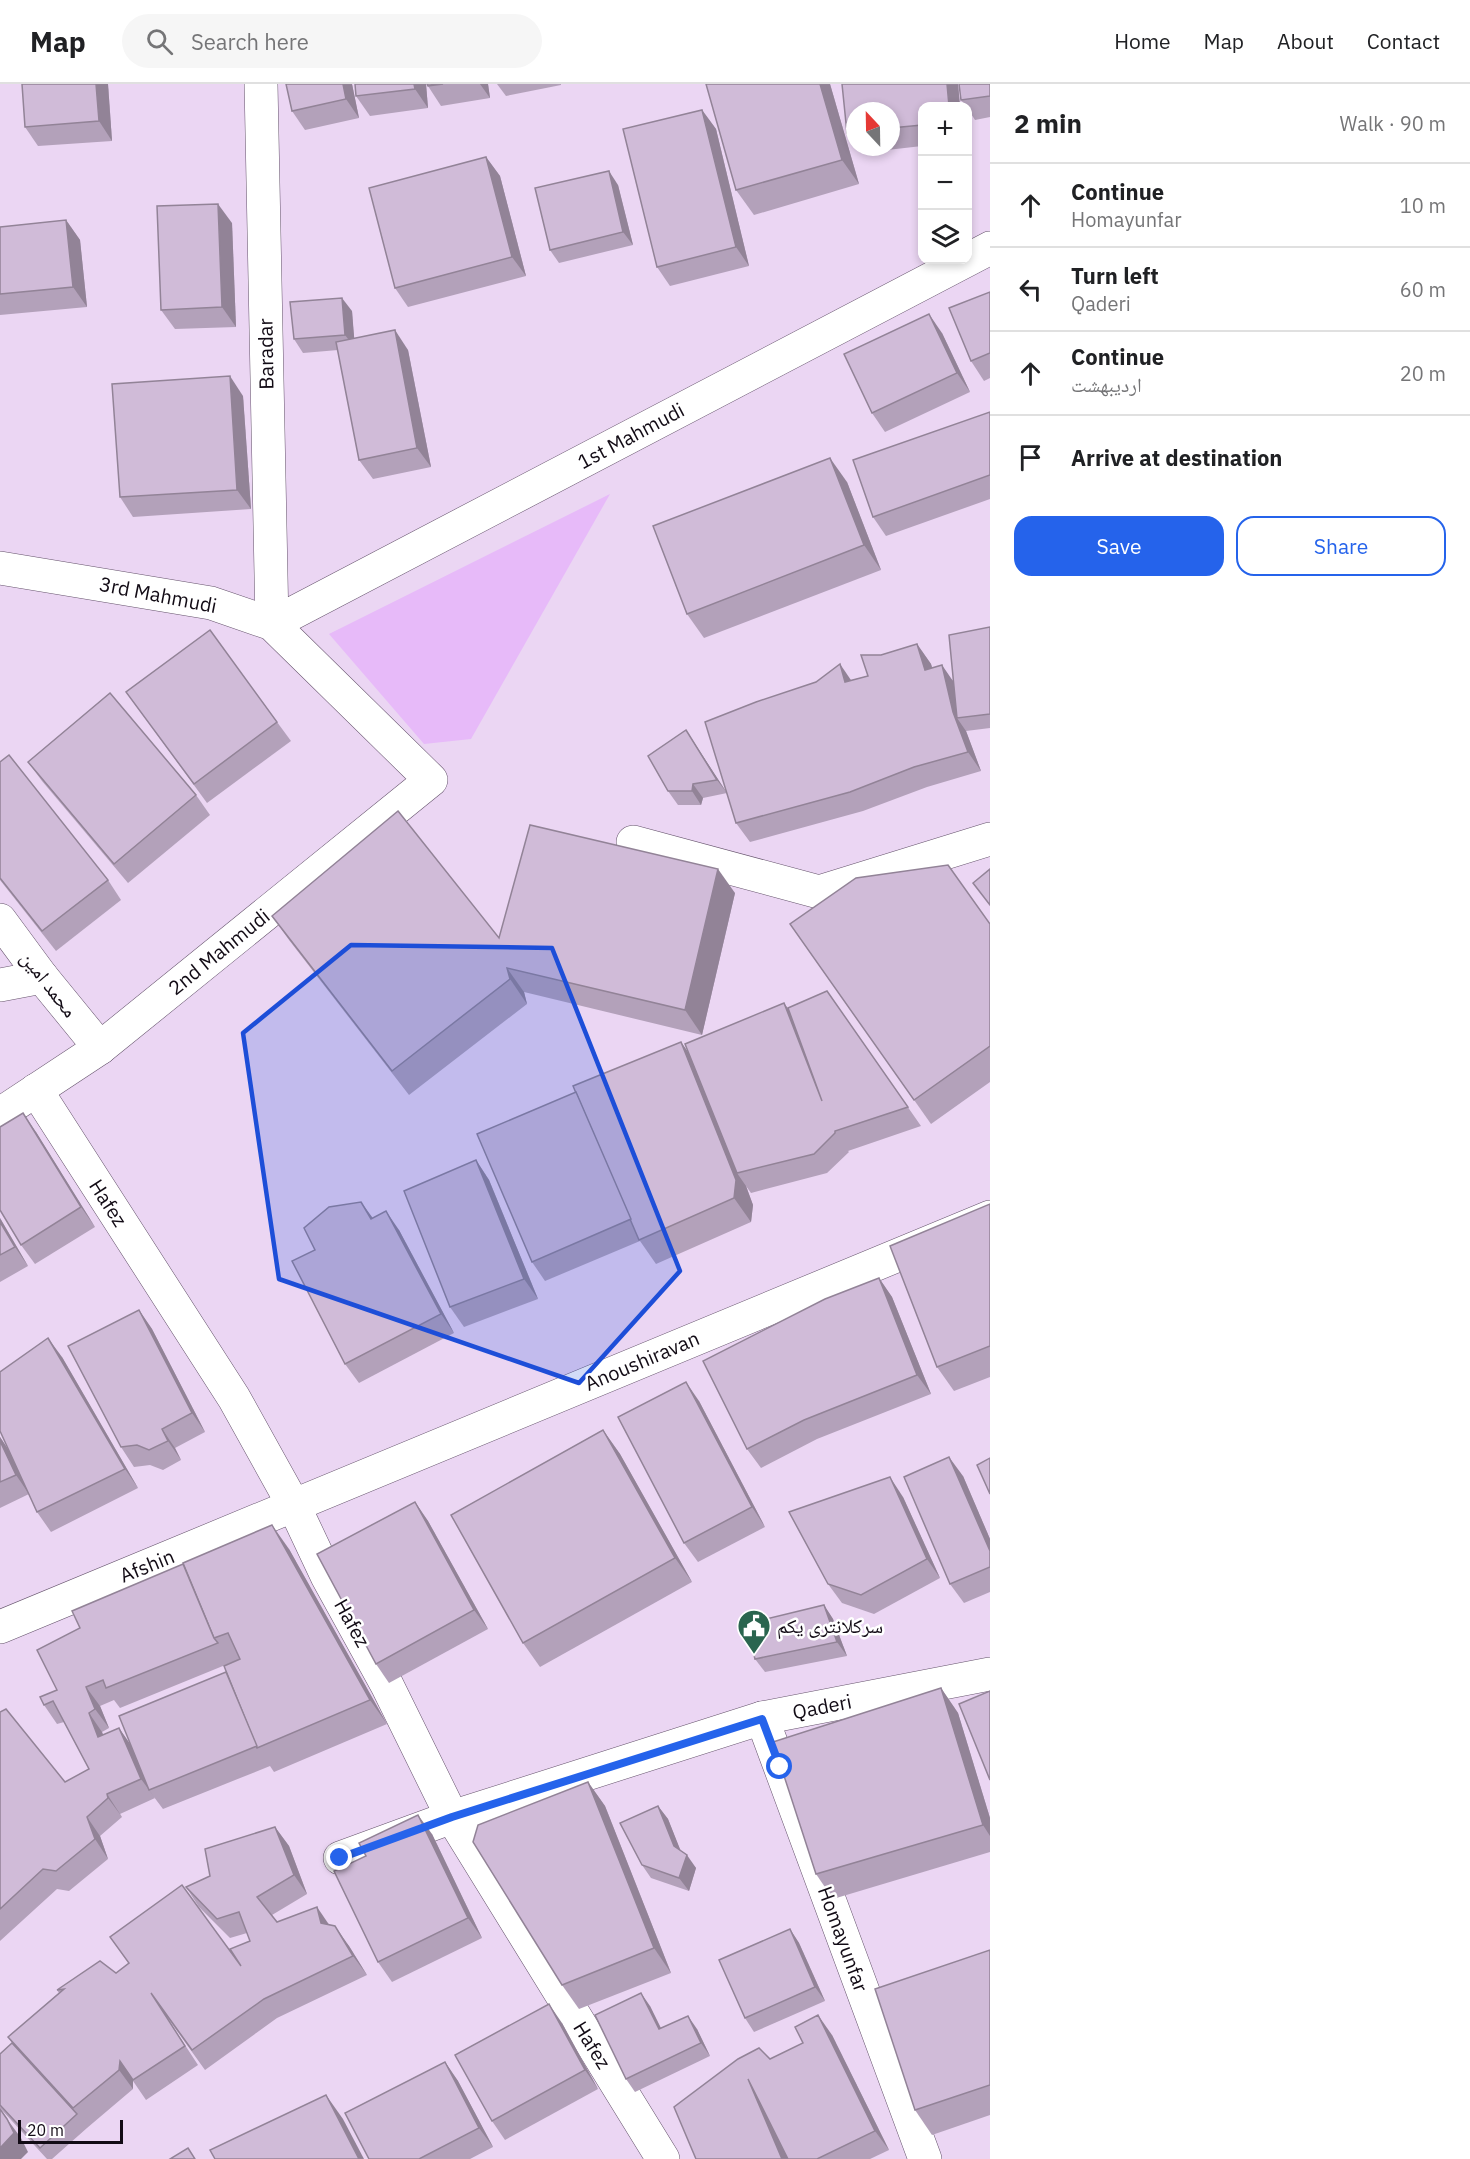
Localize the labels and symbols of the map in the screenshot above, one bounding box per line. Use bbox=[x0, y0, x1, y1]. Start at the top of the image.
north arrow bbox=[846, 102, 900, 156]
street label: Baradar bbox=[251, 318, 280, 390]
street label: 1st Mahmudi bbox=[573, 396, 689, 475]
street label: 3rd Mahmudi bbox=[97, 570, 219, 619]
street label: 2nd Mahmudi bbox=[162, 902, 275, 1001]
street label: محمد امین bbox=[15, 945, 84, 1023]
street label: Hafez bbox=[83, 1174, 134, 1232]
street label: Anoushiravan bbox=[580, 1324, 703, 1397]
street label: Afshin bbox=[115, 1542, 178, 1589]
street label: Hafez bbox=[328, 1594, 377, 1652]
public building icon: سرکلانتری یکم bbox=[736, 1608, 772, 1655]
place label: سرکلانتری یکم bbox=[777, 1612, 883, 1640]
street label: Qaderi bbox=[790, 1688, 854, 1725]
route start bbox=[766, 1753, 792, 1779]
route end bbox=[326, 1844, 352, 1870]
street label: Homayunfar bbox=[812, 1882, 875, 1995]
street label: Hafez bbox=[567, 2016, 617, 2074]
scale bar bbox=[18, 2117, 123, 2144]

